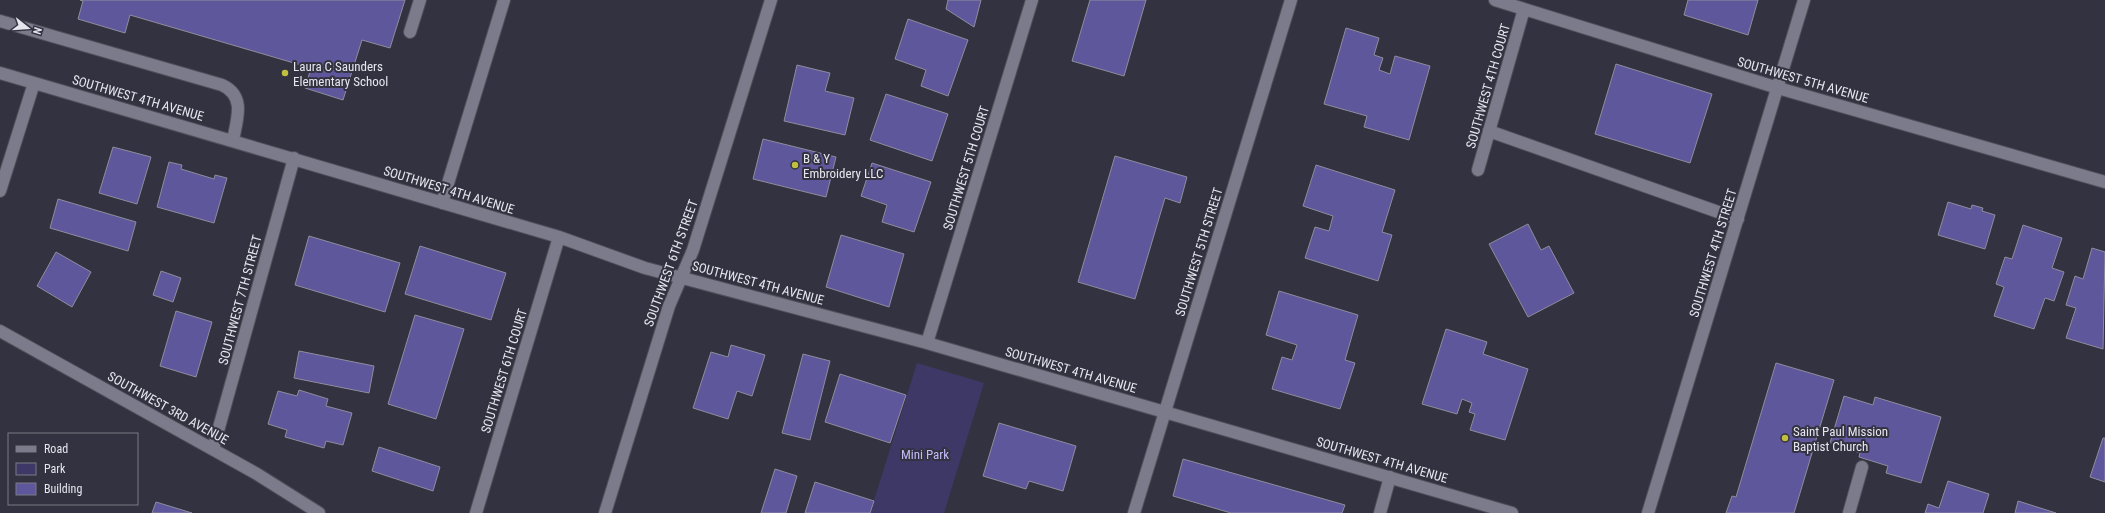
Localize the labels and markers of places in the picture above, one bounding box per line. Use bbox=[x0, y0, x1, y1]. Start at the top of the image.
place label: Laura C Saunders Elementary School bbox=[293, 59, 388, 89]
marker: Laura C Saunders Elementary School bbox=[280, 68, 290, 78]
place label: B & Y Embroidery LLC bbox=[803, 151, 883, 181]
marker: B & Y Embroidery LLC bbox=[790, 160, 800, 170]
place label: Saint Paul Mission Baptist Church bbox=[1793, 424, 1888, 454]
marker: Saint Paul Mission Baptist Church bbox=[1780, 433, 1790, 443]

